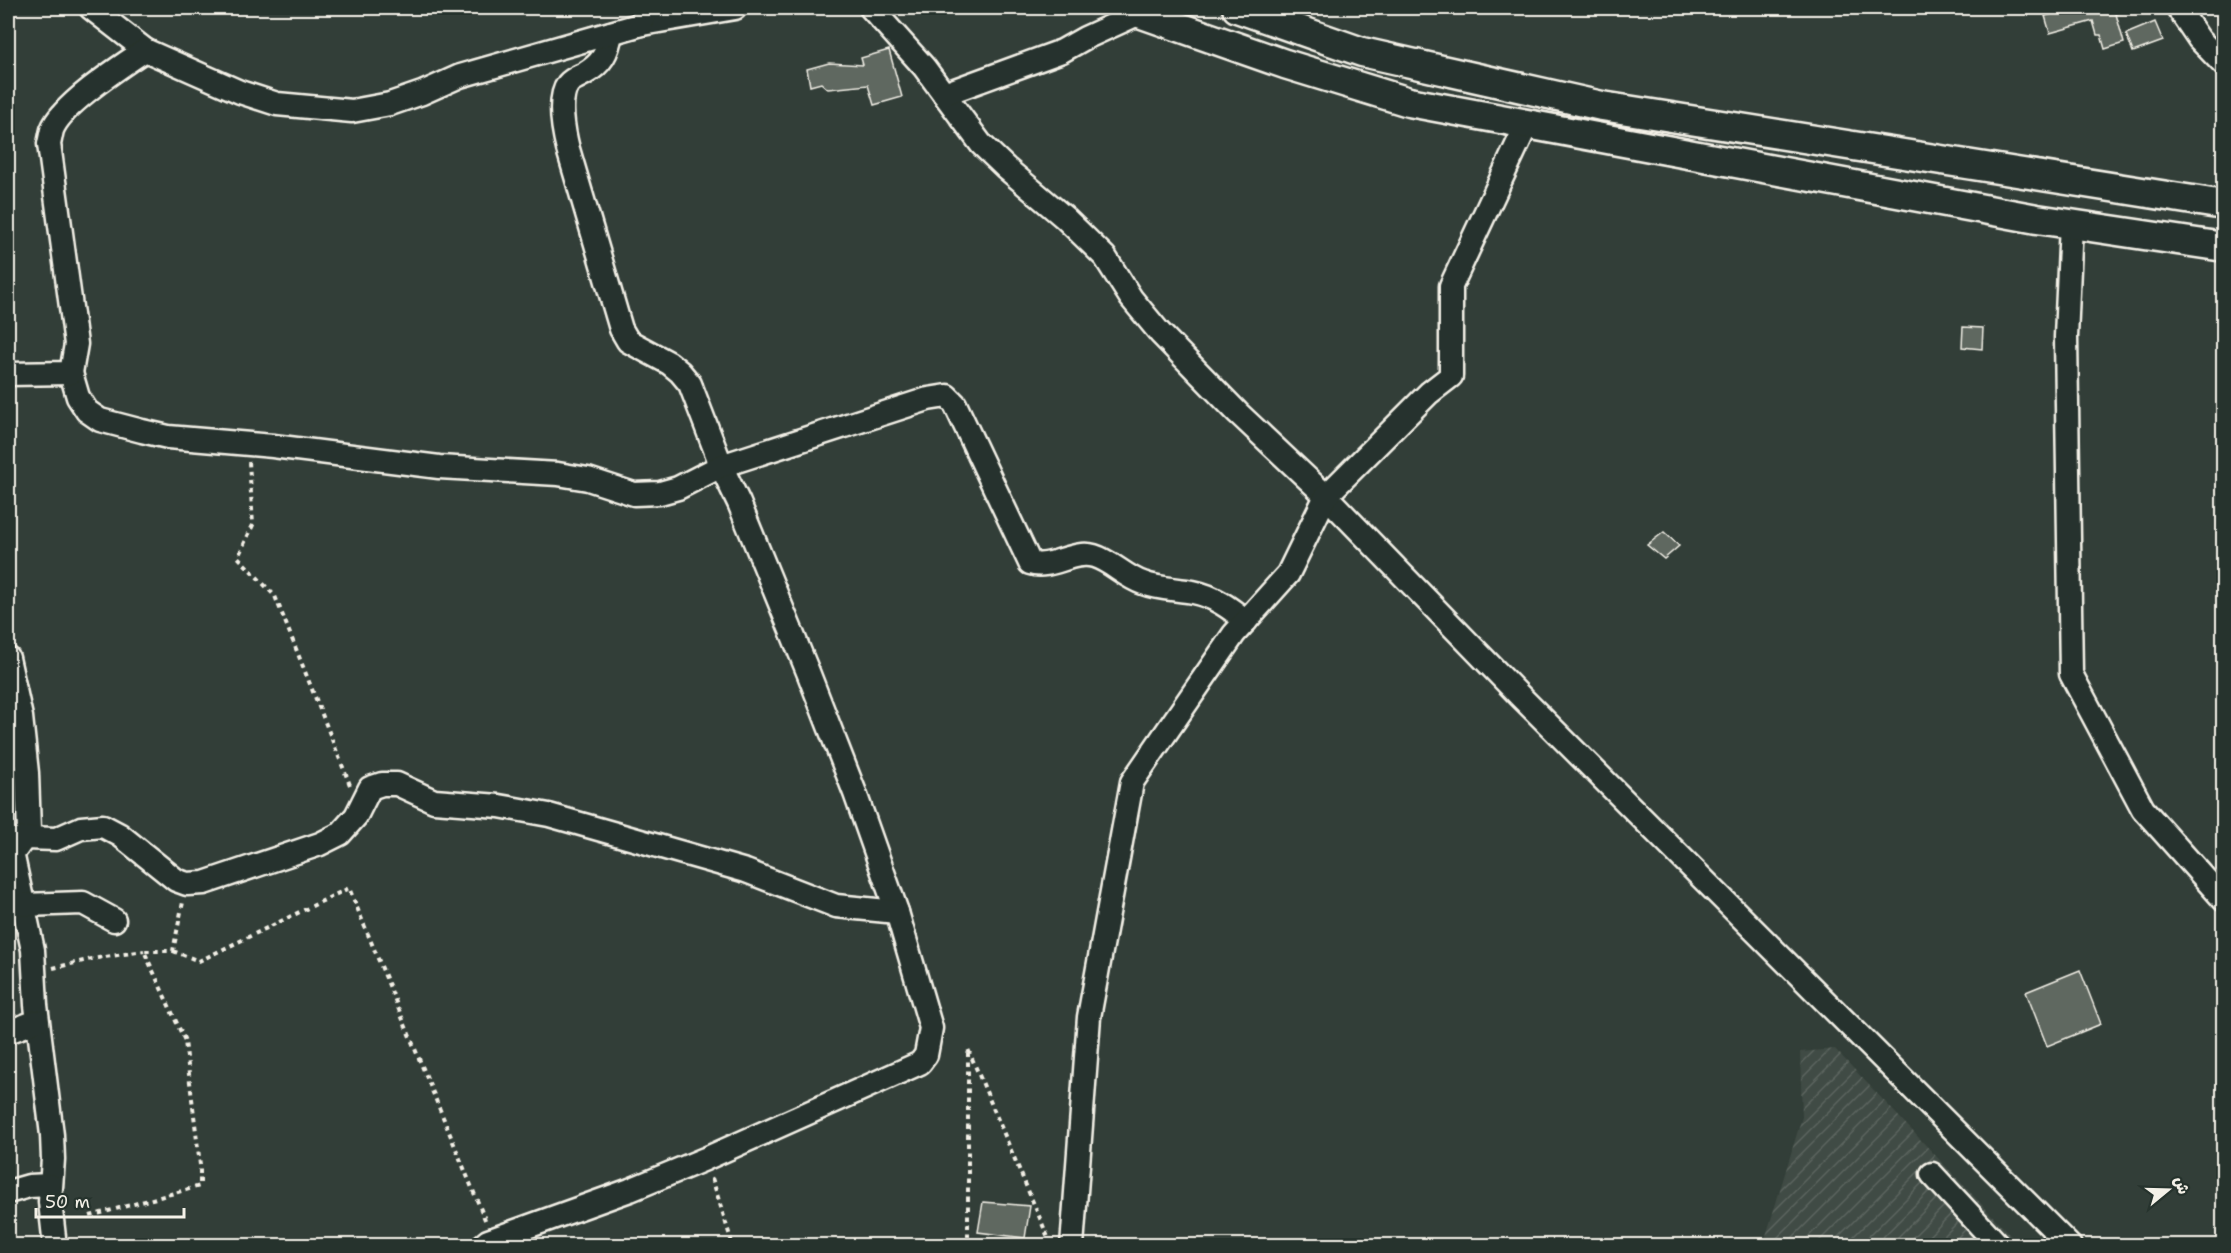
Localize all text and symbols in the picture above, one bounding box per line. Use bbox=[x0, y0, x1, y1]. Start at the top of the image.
north arrow bbox=[2138, 1160, 2198, 1220]
text: ش bbox=[2169, 1174, 2195, 1197]
scale bar bbox=[36, 1181, 184, 1219]
text: 50 m bbox=[45, 1190, 90, 1214]

